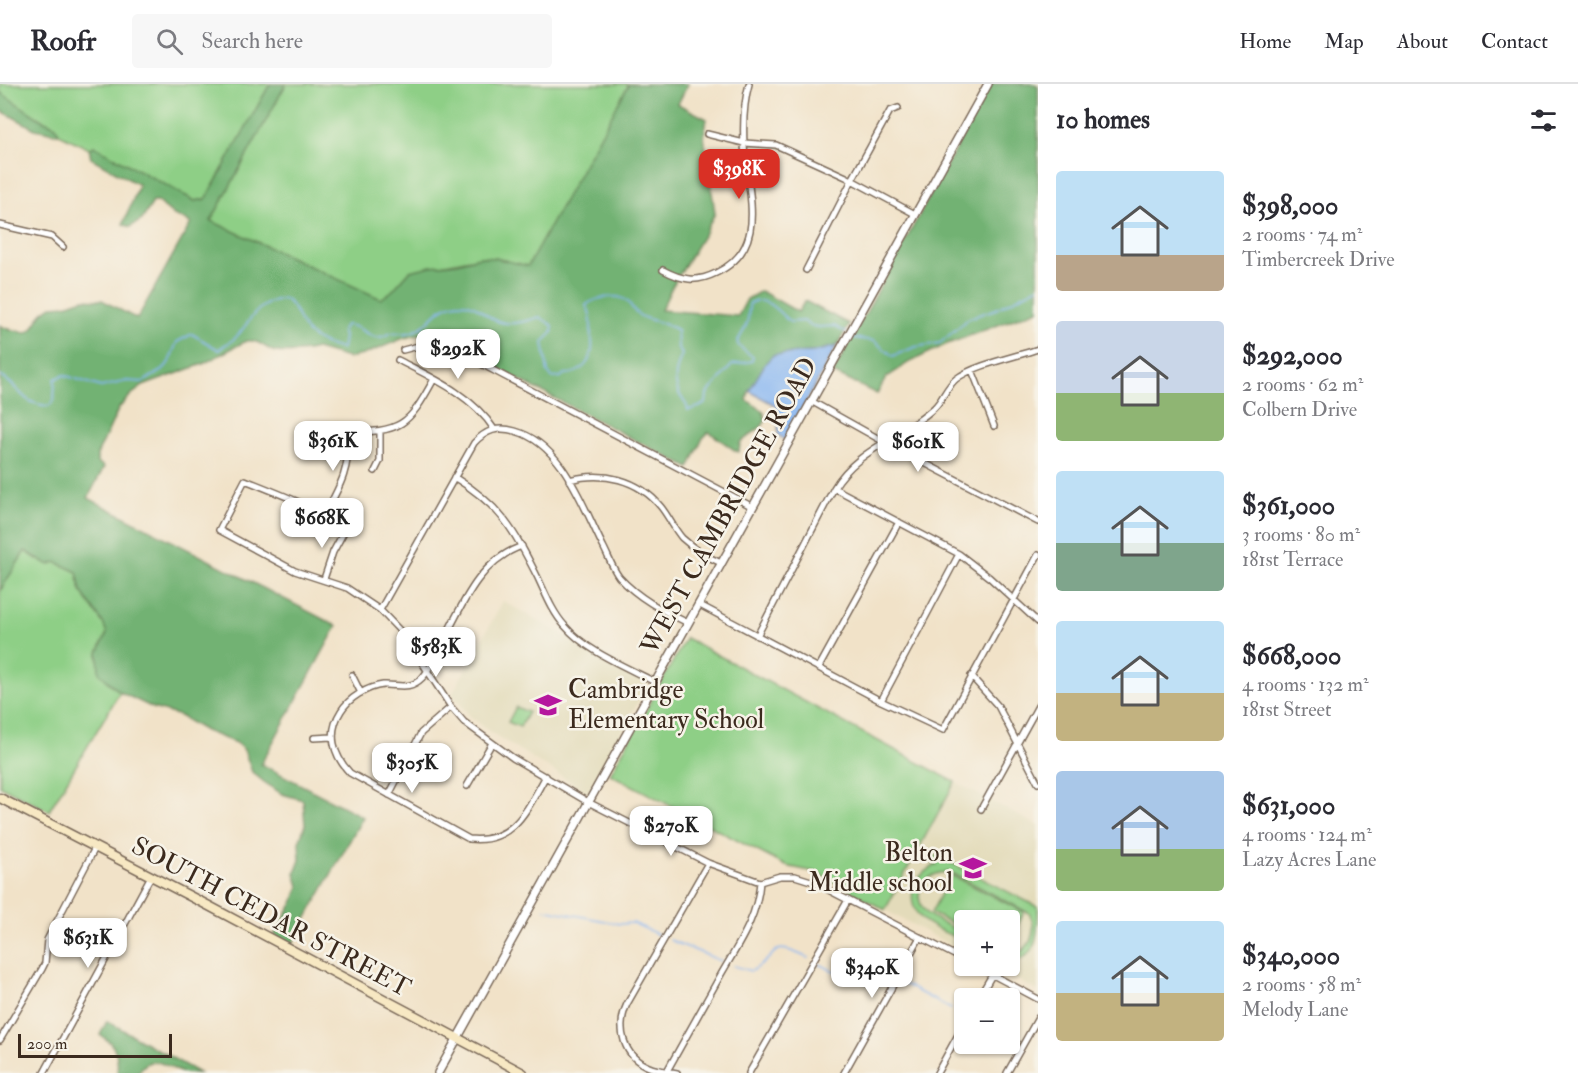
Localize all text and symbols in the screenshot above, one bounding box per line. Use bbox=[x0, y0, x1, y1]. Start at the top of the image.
search box bbox=[132, 14, 552, 68]
text: Roofr bbox=[30, 24, 96, 59]
icon: search bbox=[153, 25, 186, 58]
text: Search here bbox=[201, 27, 303, 55]
text: Home bbox=[1239, 28, 1291, 55]
text: Map bbox=[1324, 28, 1364, 55]
text: About bbox=[1397, 28, 1448, 55]
text: Contact bbox=[1481, 28, 1548, 55]
text: 10 homes bbox=[1056, 104, 1150, 136]
icon: filters bbox=[1527, 104, 1560, 137]
pin: $398K bbox=[697, 149, 781, 200]
text: $398K bbox=[713, 156, 765, 181]
text: $398,000 bbox=[1242, 190, 1338, 222]
icon: home bbox=[1104, 195, 1176, 267]
text: 2 rooms · 74 m² bbox=[1242, 222, 1363, 247]
text: Timbercreek Drive bbox=[1242, 247, 1395, 272]
pin: $292K bbox=[416, 329, 500, 380]
text: $292K bbox=[430, 336, 486, 361]
text: $292,000 bbox=[1242, 340, 1343, 372]
icon: home bbox=[1104, 345, 1176, 417]
street label: WEST CAMBRIDGE ROAD bbox=[633, 352, 824, 661]
text: 2 rooms · 62 m² bbox=[1242, 372, 1363, 397]
text: Colbern Drive bbox=[1242, 397, 1357, 422]
pin: $361K bbox=[291, 421, 375, 472]
pin: $601K bbox=[876, 422, 960, 473]
text: $361K bbox=[308, 428, 358, 453]
text: $601K bbox=[892, 429, 944, 454]
text: $361,000 bbox=[1242, 490, 1335, 522]
icon: home bbox=[1104, 495, 1176, 567]
pin: $668K bbox=[280, 498, 364, 549]
text: $668K bbox=[295, 505, 349, 530]
text: 3 rooms · 80 m² bbox=[1242, 522, 1360, 547]
text: 181st Terrace bbox=[1242, 547, 1343, 572]
pin: $583K bbox=[394, 627, 478, 678]
text: $583K bbox=[410, 634, 462, 659]
text: $668,000 bbox=[1242, 640, 1341, 672]
icon: home bbox=[1104, 645, 1176, 717]
text: 4 rooms · 132 m² bbox=[1242, 672, 1369, 697]
place label: Cambridge Elementary School bbox=[568, 674, 765, 736]
school or university icon: Cambridge Elementary School bbox=[533, 690, 563, 720]
text: 181st Street bbox=[1242, 697, 1331, 722]
pin: $305K bbox=[370, 743, 454, 794]
text: $305K bbox=[386, 750, 438, 775]
text: $631,000 bbox=[1242, 790, 1335, 822]
icon: home bbox=[1104, 795, 1176, 867]
pin: $270K bbox=[629, 806, 713, 857]
text: $270K bbox=[644, 813, 698, 838]
text: 4 rooms · 124 m² bbox=[1242, 822, 1372, 847]
street label: SOUTH CEDAR STREET bbox=[126, 830, 416, 1004]
place label: Belton Middle school bbox=[808, 837, 953, 899]
text: Lazy Acres Lane bbox=[1242, 847, 1376, 872]
school or university icon: Belton Middle school bbox=[958, 853, 988, 883]
map controls bbox=[954, 910, 1020, 1054]
button: + bbox=[954, 910, 1020, 976]
pin: $631K bbox=[46, 918, 130, 969]
text: $631K bbox=[63, 925, 113, 950]
text: $340,000 bbox=[1242, 940, 1340, 972]
icon: home bbox=[1104, 945, 1176, 1017]
pin: $340K bbox=[830, 948, 914, 999]
text: $340K bbox=[845, 955, 899, 980]
text: 2 rooms · 58 m² bbox=[1242, 972, 1361, 997]
button: − bbox=[954, 988, 1020, 1054]
text: Melody Lane bbox=[1242, 997, 1348, 1022]
scale bar bbox=[18, 1031, 172, 1058]
text: 200 m bbox=[27, 1034, 67, 1054]

